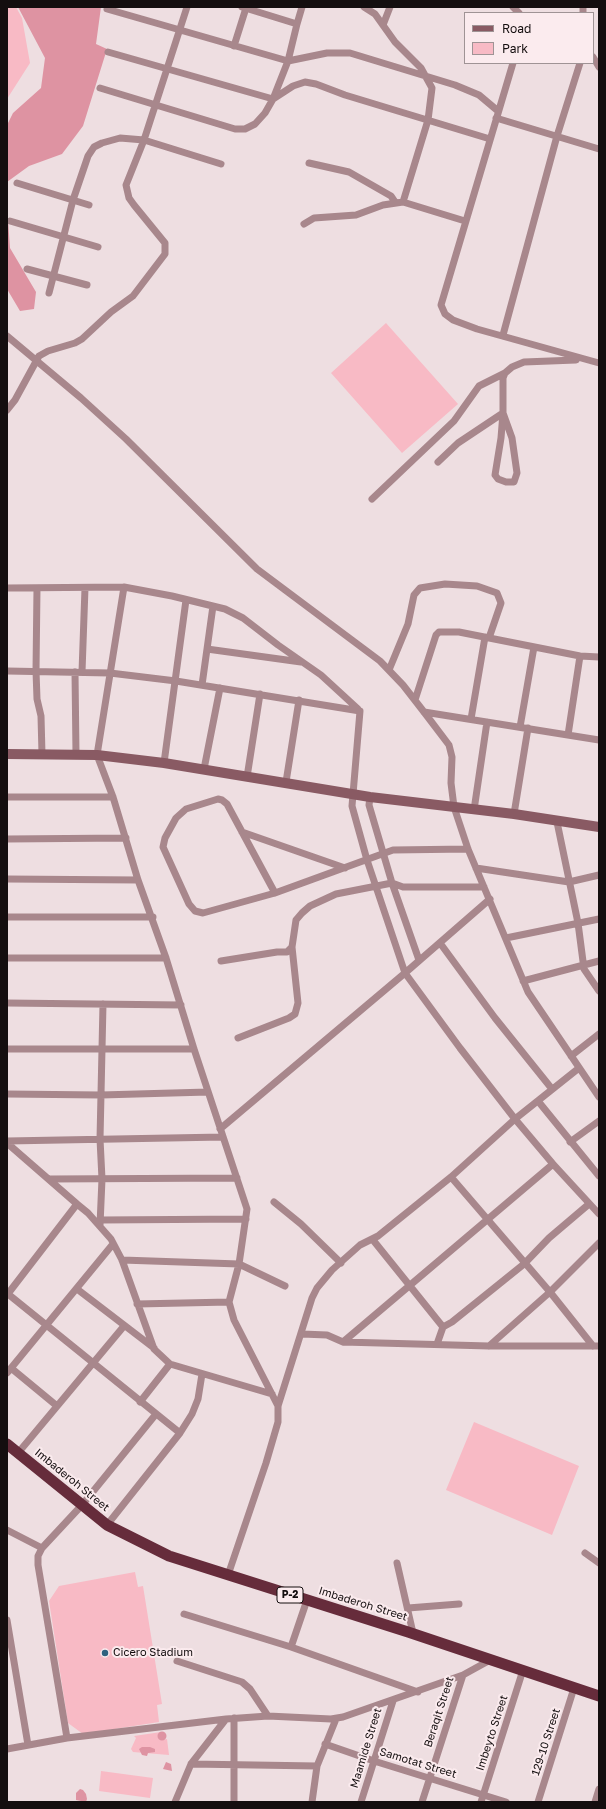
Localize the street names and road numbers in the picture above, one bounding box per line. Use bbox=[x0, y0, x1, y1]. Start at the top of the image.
street label: Imbaderoh Street bbox=[32, 1446, 112, 1514]
street label: Imbaderoh Street bbox=[317, 1584, 409, 1624]
road number: P-2 bbox=[277, 1587, 303, 1603]
street label: Beraqit Street bbox=[421, 1675, 457, 1749]
street label: Imbeyto Street bbox=[474, 1693, 510, 1773]
street label: Maamide Street bbox=[348, 1706, 384, 1790]
street label: 129-10 Street bbox=[529, 1707, 563, 1777]
street label: Samotat Street bbox=[378, 1745, 458, 1781]

